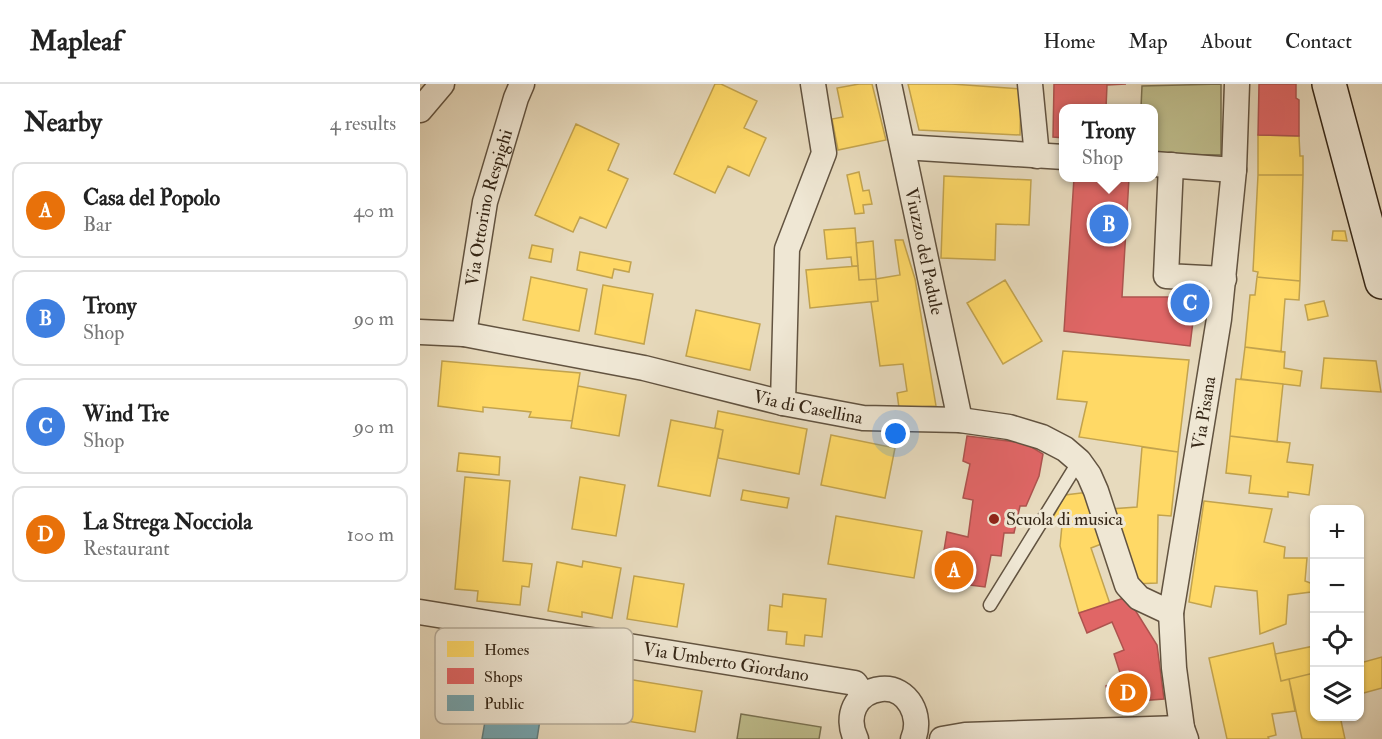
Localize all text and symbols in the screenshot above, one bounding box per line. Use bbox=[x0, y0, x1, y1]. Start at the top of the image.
text: Mapleaf bbox=[30, 24, 122, 59]
text: Home bbox=[1043, 28, 1095, 55]
text: Map bbox=[1128, 28, 1168, 55]
text: About bbox=[1201, 28, 1252, 55]
text: Contact bbox=[1285, 28, 1352, 55]
popup bbox=[1059, 104, 1158, 182]
text: Nearby bbox=[24, 107, 102, 139]
text: 4 results bbox=[330, 111, 396, 136]
text: Trony bbox=[1082, 117, 1135, 145]
street label: Via Ottorino Respighi bbox=[461, 126, 518, 288]
text: Shop bbox=[1082, 145, 1123, 170]
text: Casa del Popolo bbox=[83, 184, 220, 212]
street label: Viuzzo del Padule bbox=[899, 186, 949, 317]
text: A bbox=[39, 198, 52, 223]
text: 40 m bbox=[353, 198, 394, 223]
pin: B bbox=[1090, 202, 1128, 246]
text: Bar bbox=[83, 212, 112, 237]
pin: C bbox=[1170, 280, 1210, 326]
text: Trony bbox=[83, 292, 136, 320]
text: B bbox=[39, 306, 52, 331]
text: 90 m bbox=[354, 306, 394, 331]
text: Shop bbox=[83, 320, 124, 345]
street label: Via Pisana bbox=[1187, 374, 1222, 452]
street label: Via di Casellina bbox=[751, 385, 865, 430]
text: Wind Tre bbox=[83, 400, 169, 428]
text: C bbox=[38, 414, 53, 439]
text: 90 m bbox=[354, 414, 394, 439]
your location bbox=[881, 419, 910, 448]
text: Shop bbox=[83, 428, 124, 453]
map controls bbox=[1310, 505, 1364, 721]
button: + bbox=[1310, 505, 1364, 559]
text: La Strega Nocciola bbox=[83, 508, 252, 536]
place label: Scuola di musica bbox=[1006, 508, 1124, 531]
marker: Scuola di musica bbox=[987, 512, 1001, 526]
text: D bbox=[37, 522, 54, 547]
text: 100 m bbox=[347, 522, 394, 547]
text: Restaurant bbox=[83, 536, 170, 561]
pin: A bbox=[934, 548, 974, 592]
button: − bbox=[1310, 559, 1364, 613]
button: locate bbox=[1310, 613, 1364, 667]
legend bbox=[435, 628, 633, 724]
street label: Via Umberto Giordano bbox=[641, 638, 811, 687]
text: Homes bbox=[484, 640, 529, 660]
text: Shops bbox=[484, 667, 523, 688]
button: layers bbox=[1310, 667, 1364, 721]
pin: D bbox=[1108, 670, 1148, 716]
text: Public bbox=[484, 694, 525, 714]

